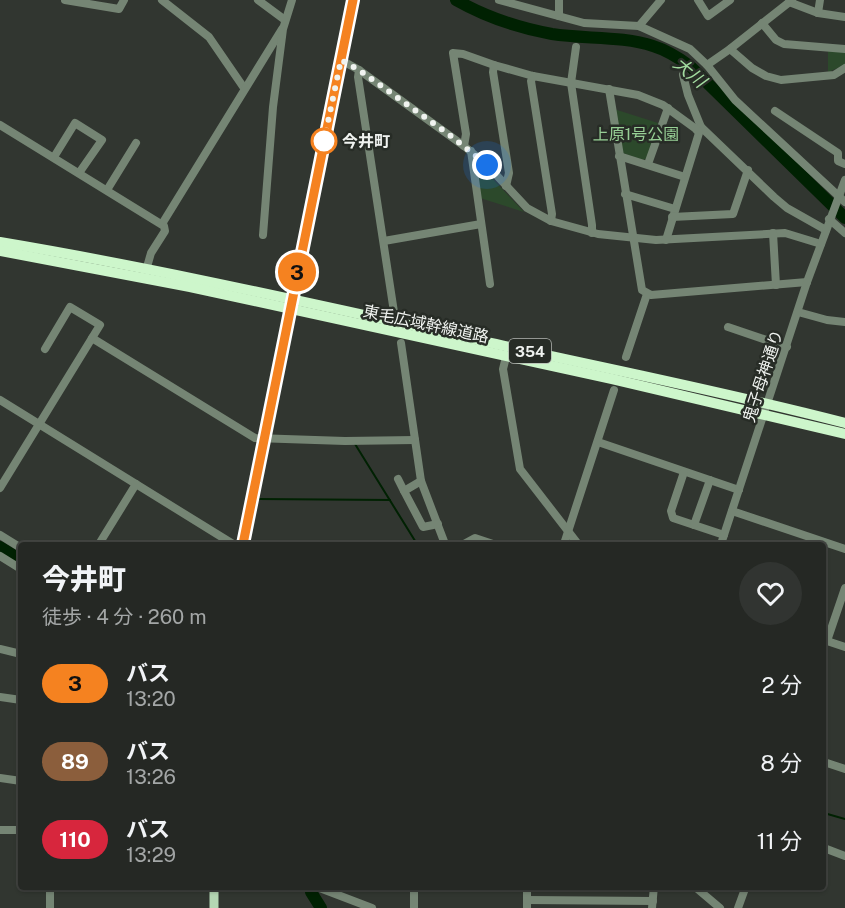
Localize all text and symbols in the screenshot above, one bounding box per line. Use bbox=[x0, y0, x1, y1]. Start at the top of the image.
water label: 大川 bbox=[669, 52, 712, 93]
park label: 上原1号公園 bbox=[593, 125, 679, 144]
marker: 今井町 bbox=[311, 128, 337, 154]
place label: 今井町 bbox=[342, 132, 390, 151]
your location bbox=[472, 150, 502, 180]
line badge: 3 bbox=[278, 252, 316, 292]
text: 3 bbox=[290, 260, 304, 285]
street label: 東毛広域幹線道路 bbox=[361, 301, 491, 347]
street label: 鬼子母神通り bbox=[739, 327, 787, 425]
road number: 354 bbox=[509, 339, 551, 363]
text: 今井町 bbox=[42, 562, 126, 595]
button: heart bbox=[739, 562, 802, 625]
text: 徒歩 · 4 分 · 260 m bbox=[42, 605, 206, 629]
text: バス bbox=[126, 660, 170, 686]
text: 3 bbox=[68, 671, 82, 696]
text: 2 分 bbox=[762, 672, 802, 698]
text: 13:20 bbox=[126, 687, 176, 711]
text: バス bbox=[126, 738, 170, 764]
text: 89 bbox=[61, 749, 89, 774]
text: 8 分 bbox=[760, 750, 802, 776]
text: 13:26 bbox=[126, 765, 176, 789]
text: バス bbox=[126, 816, 170, 842]
text: 110 bbox=[59, 827, 91, 852]
text: 11 分 bbox=[757, 828, 802, 854]
text: 13:29 bbox=[126, 843, 176, 867]

